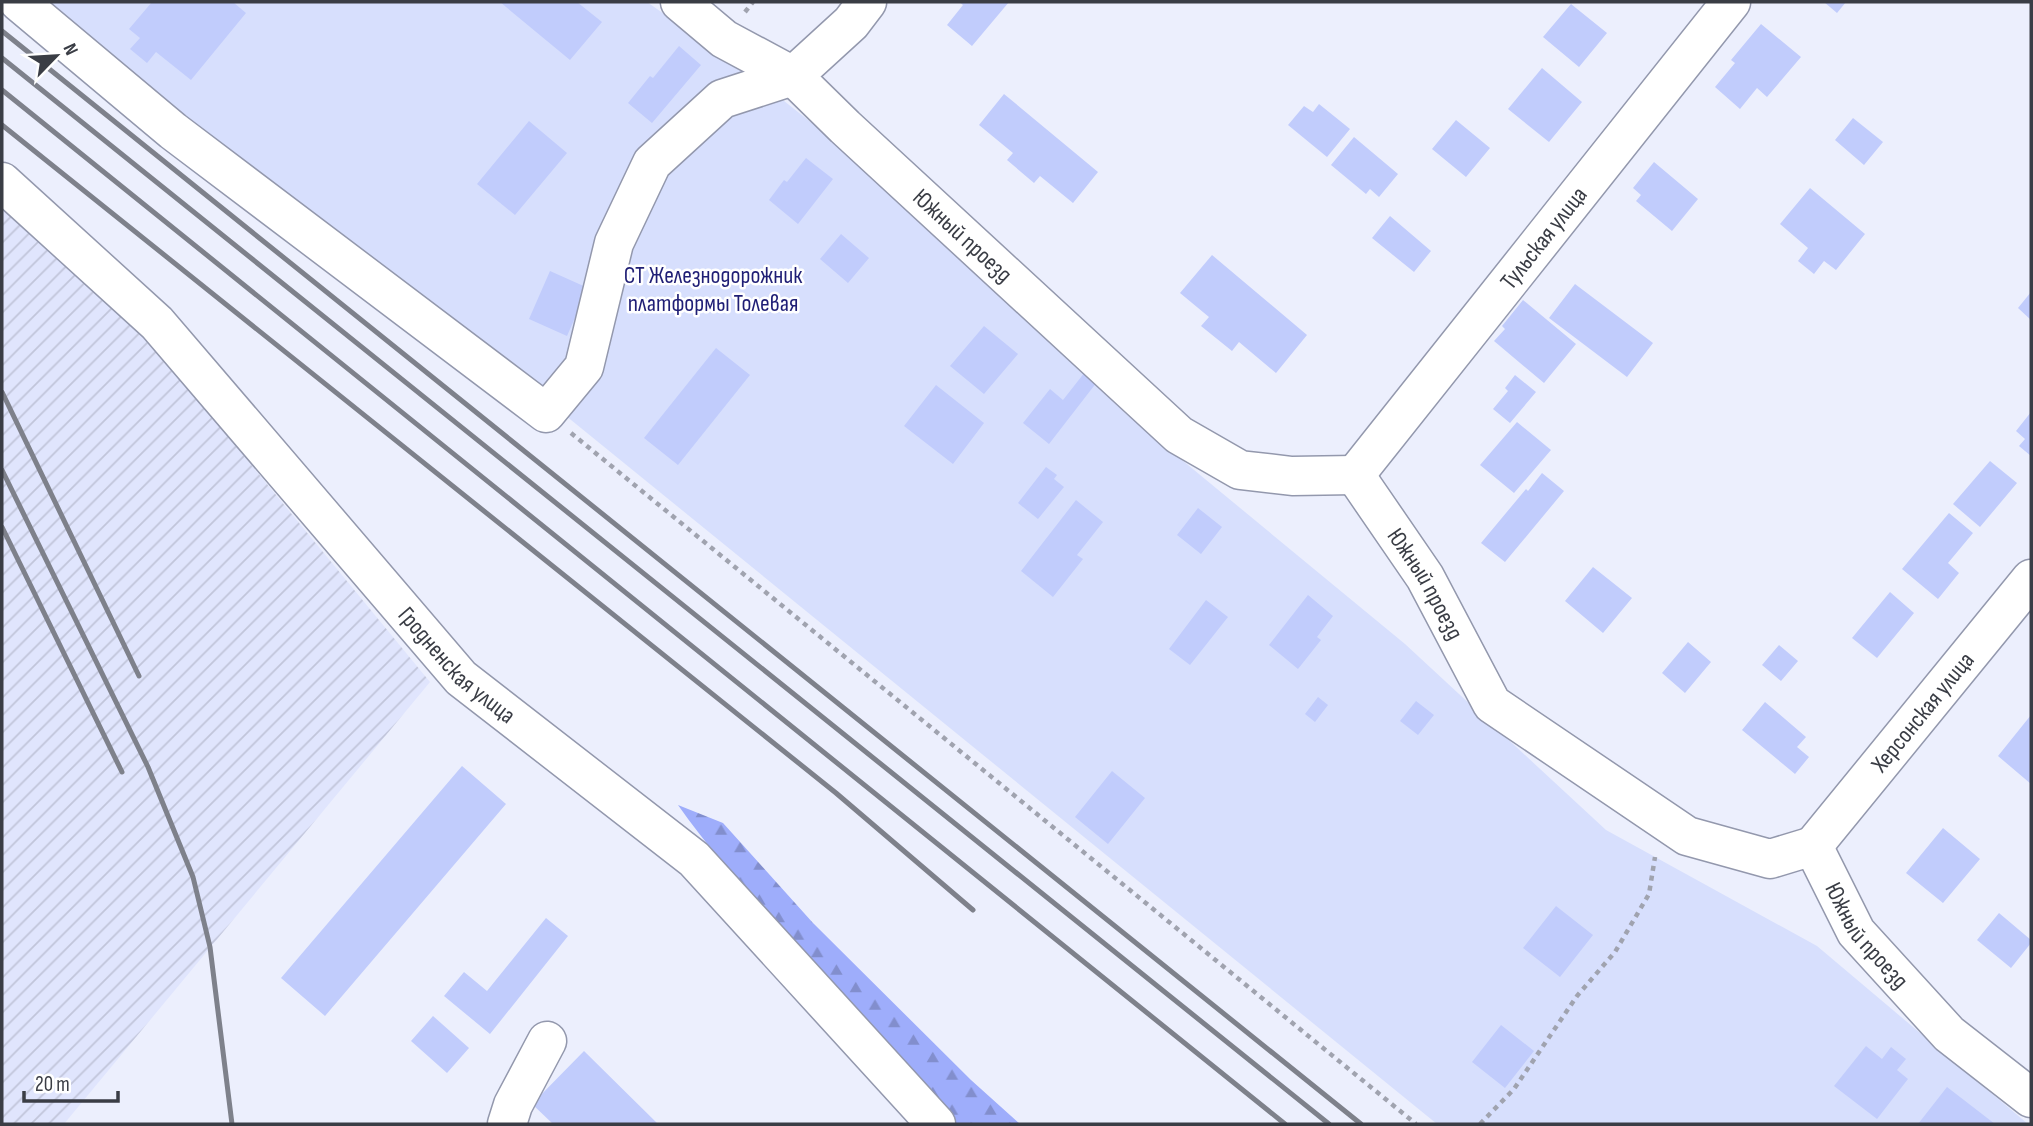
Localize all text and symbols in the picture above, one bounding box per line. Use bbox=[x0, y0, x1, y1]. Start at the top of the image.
north arrow bbox=[21, 21, 91, 91]
text: N bbox=[57, 40, 83, 59]
street label: Тульская улица bbox=[1494, 181, 1593, 295]
street label: Южный проезд bbox=[907, 183, 1019, 289]
park label: СТ Железнодорожник платформы Толевая bbox=[624, 261, 803, 318]
street label: Южный проезд bbox=[1381, 522, 1470, 645]
street label: Гродненская улица bbox=[392, 601, 521, 730]
street label: Херсонская улица bbox=[1864, 646, 1980, 779]
street label: Южный проезд bbox=[1819, 878, 1915, 994]
scale bar bbox=[24, 1060, 119, 1104]
text: 20 m bbox=[35, 1072, 70, 1097]

